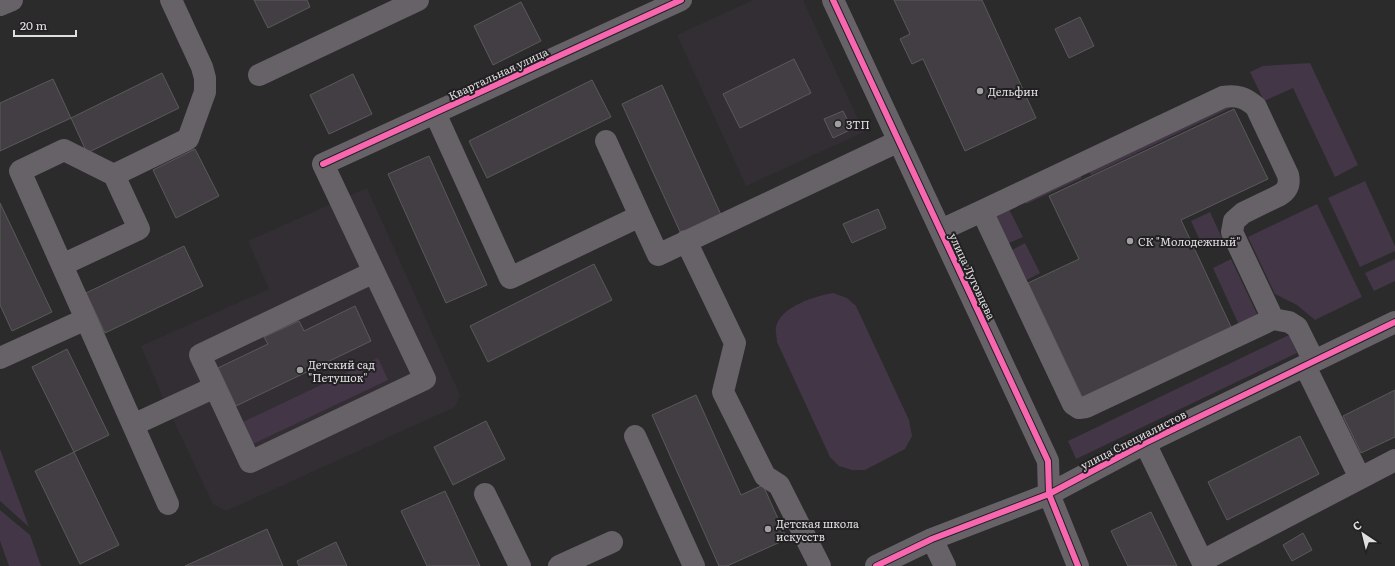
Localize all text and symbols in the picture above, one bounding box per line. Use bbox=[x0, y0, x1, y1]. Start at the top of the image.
scale bar bbox=[14, 12, 76, 38]
text: 20 m bbox=[20, 16, 47, 34]
street label: Квартальная улица bbox=[446, 43, 550, 103]
place label: Дельфин bbox=[988, 83, 1038, 99]
marker: Дельфин bbox=[975, 86, 985, 96]
place label: ЗТП bbox=[846, 116, 870, 132]
marker: ЗТП bbox=[833, 119, 843, 129]
street label: улица Луговцева bbox=[946, 230, 1000, 322]
place label: СК "Молодежный" bbox=[1138, 233, 1241, 249]
marker: СК "Молодежный" bbox=[1125, 236, 1135, 246]
place label: Детский сад "Петушок" bbox=[308, 356, 376, 385]
marker: Детский сад "Петушок" bbox=[295, 365, 305, 375]
street label: улица Специалистов bbox=[1077, 405, 1189, 473]
north arrow bbox=[1343, 514, 1383, 554]
place label: Детская школа искусств bbox=[776, 515, 859, 544]
text: С bbox=[1349, 516, 1365, 534]
marker: Детская школа искусств bbox=[763, 524, 773, 534]

